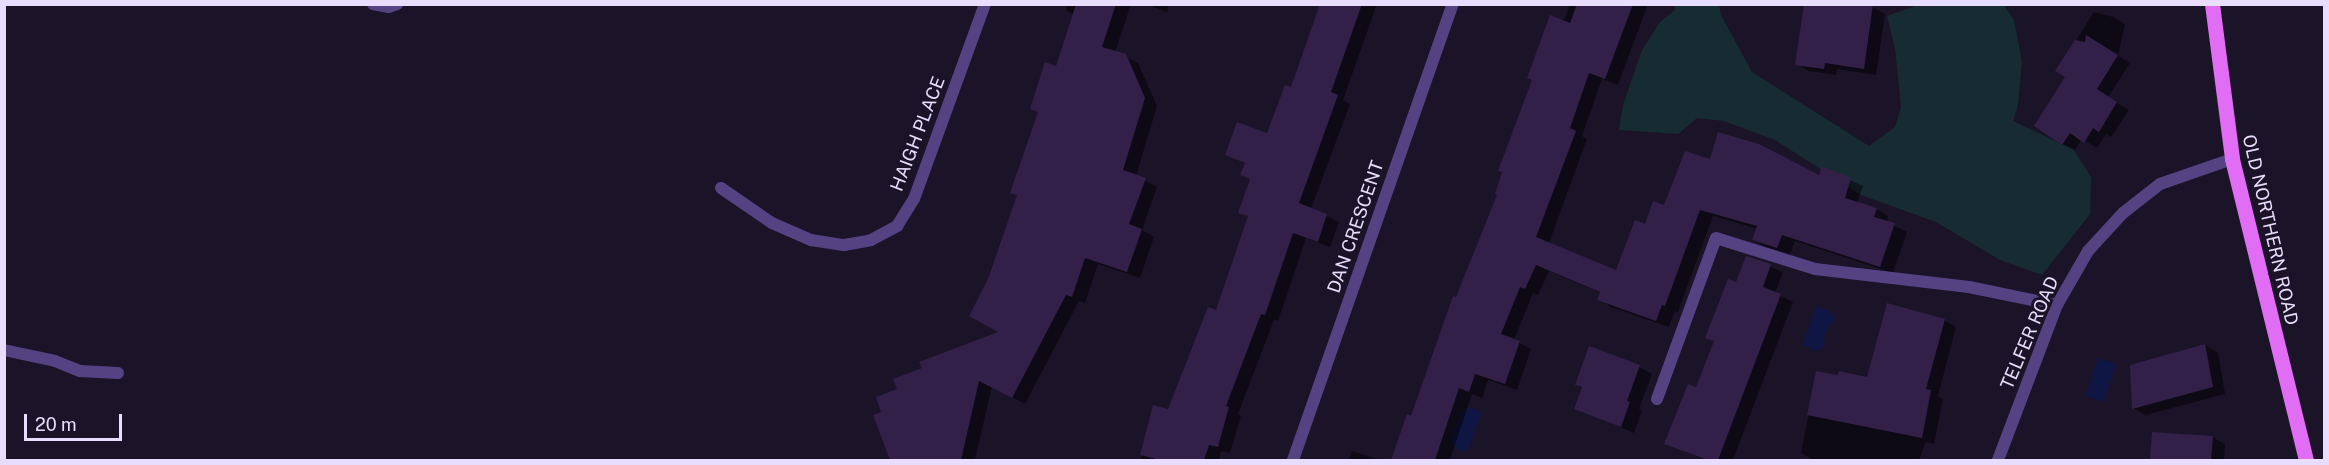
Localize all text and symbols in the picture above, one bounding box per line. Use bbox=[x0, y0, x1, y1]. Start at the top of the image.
street label: HAIGH PLACE bbox=[886, 74, 950, 194]
street label: OLD NORTHERN ROAD bbox=[2238, 133, 2302, 327]
street label: DAN CRESCENT bbox=[1323, 158, 1389, 296]
street label: TELFER ROAD bbox=[1996, 273, 2064, 393]
scale bar bbox=[27, 402, 124, 440]
text: 20 m bbox=[35, 414, 77, 435]

